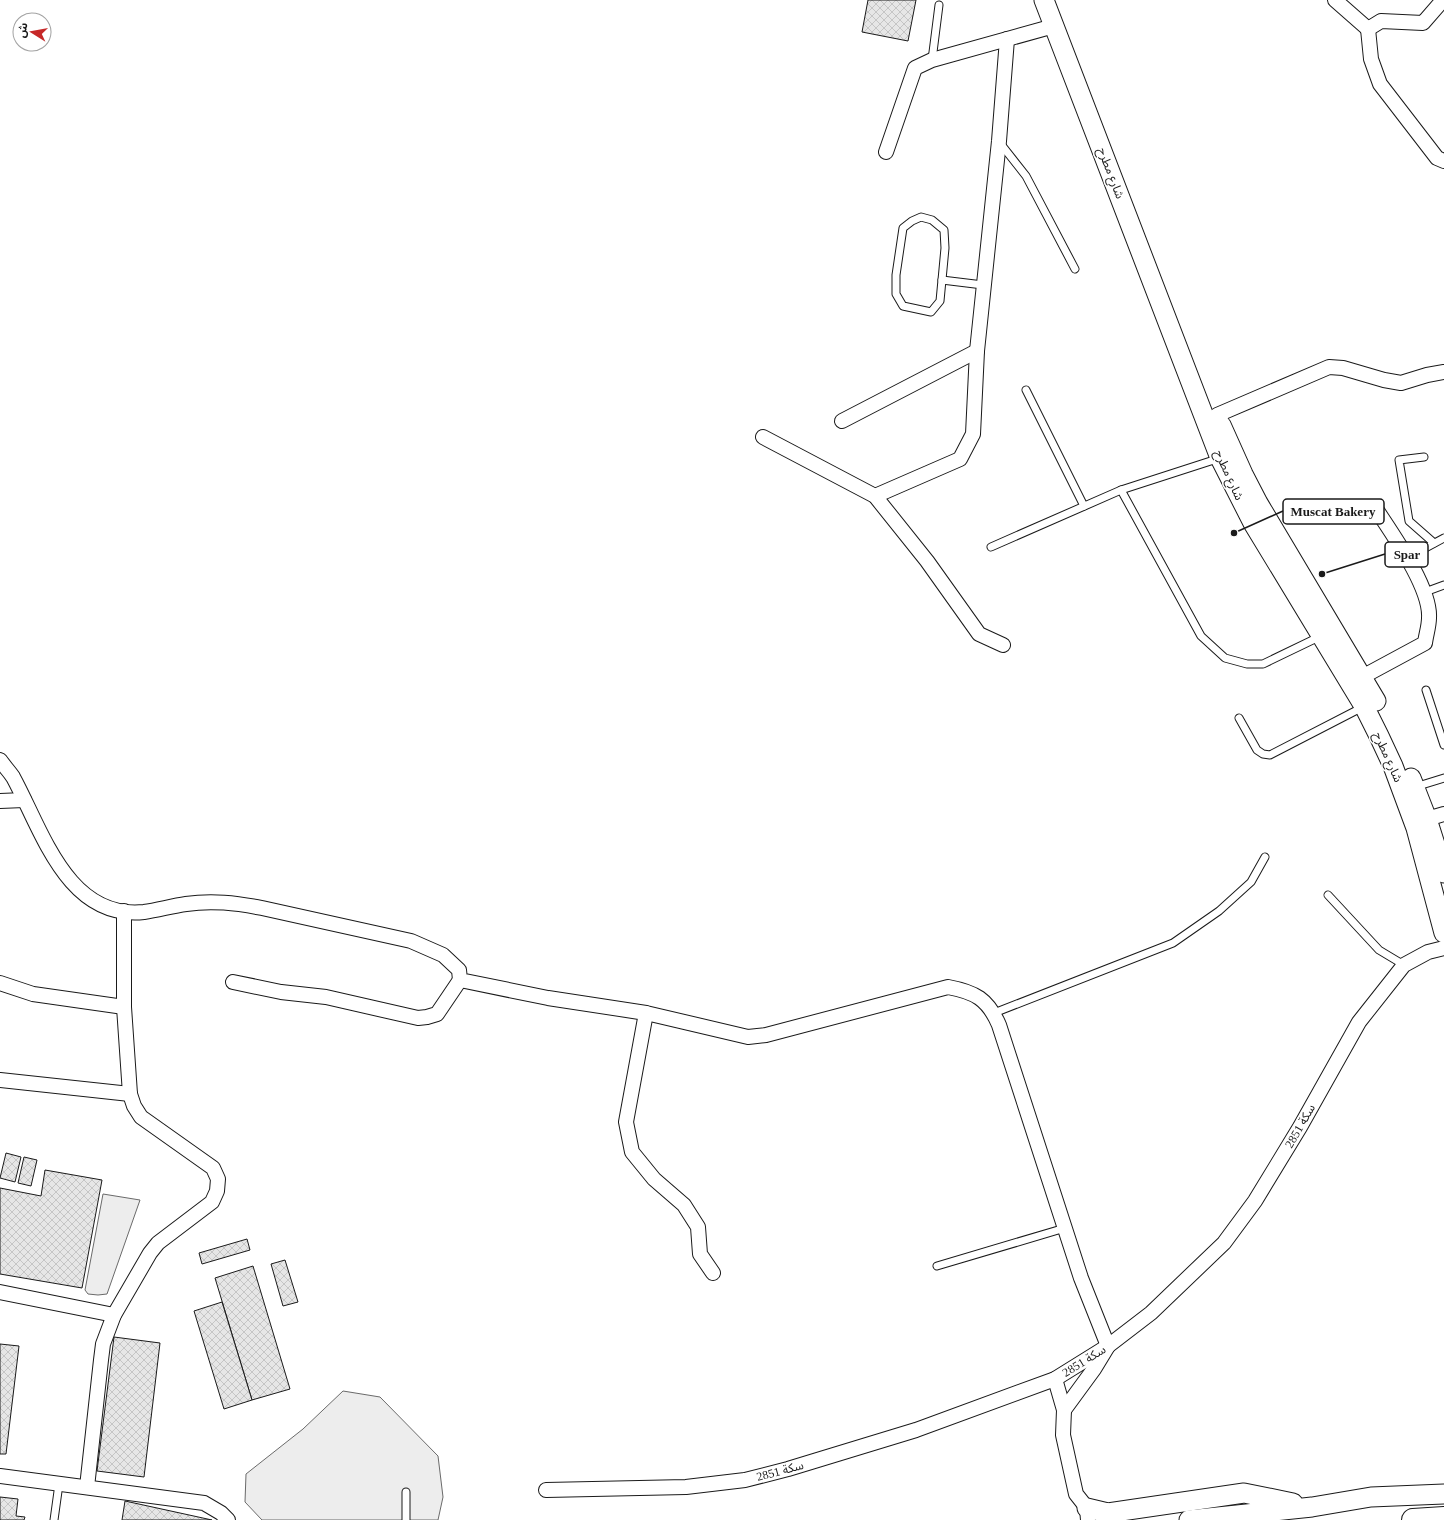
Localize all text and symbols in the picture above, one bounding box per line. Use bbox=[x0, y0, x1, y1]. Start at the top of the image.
north arrow bbox=[12, 12, 52, 52]
text: ش bbox=[15, 22, 30, 39]
street label: شارع مطرح bbox=[1093, 145, 1127, 201]
street label: شارع مطرح bbox=[1210, 448, 1246, 503]
callout: Muscat Bakery bbox=[1283, 499, 1384, 524]
text: Muscat Bakery bbox=[1291, 504, 1376, 519]
callout: Spar bbox=[1385, 542, 1428, 567]
text: Spar bbox=[1394, 547, 1421, 562]
street label: شارع مطرح bbox=[1369, 730, 1405, 785]
street label: سكة 2851 bbox=[1282, 1102, 1318, 1150]
street label: سكة 2851 bbox=[1060, 1342, 1108, 1380]
street label: سكة 2851 bbox=[755, 1458, 805, 1484]

